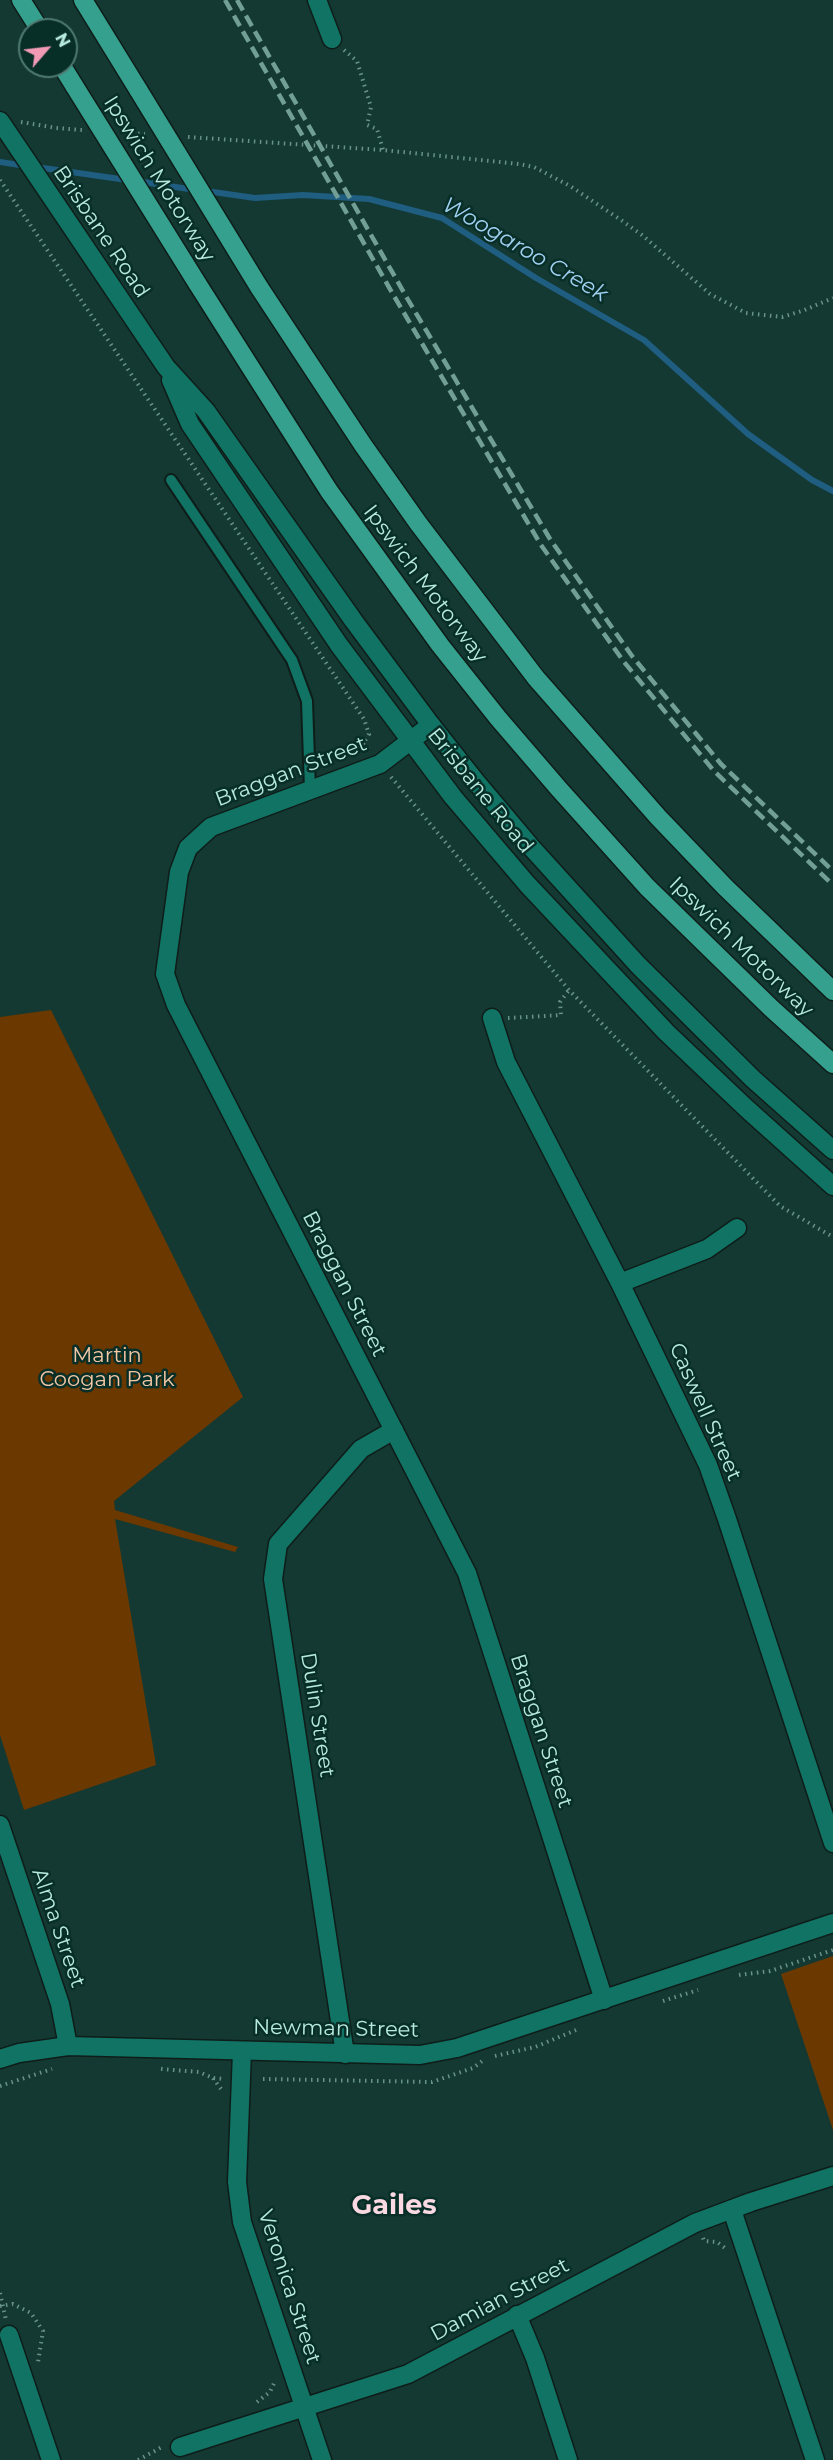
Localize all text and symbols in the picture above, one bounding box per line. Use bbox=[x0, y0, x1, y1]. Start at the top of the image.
north arrow bbox=[18, 18, 78, 78]
text: N bbox=[51, 30, 74, 50]
street label: Ipswich Motorway bbox=[98, 91, 220, 267]
street label: Brisbane Road bbox=[48, 161, 154, 303]
water label: Woogaroo Creek bbox=[438, 192, 612, 308]
street label: Ipswich Motorway bbox=[358, 500, 492, 668]
street label: Brisbane Road bbox=[422, 723, 538, 859]
street label: Braggan Street bbox=[212, 732, 370, 812]
street label: Ipswich Motorway bbox=[664, 872, 818, 1022]
street label: Braggan Street bbox=[296, 1207, 392, 1361]
street label: Caswell Street bbox=[663, 1339, 747, 1485]
park label: Martin Coogan Park bbox=[39, 1343, 175, 1393]
street label: Dulin Street bbox=[295, 1651, 339, 1779]
street label: Braggan Street bbox=[504, 1651, 578, 1811]
street label: Alma Street bbox=[26, 1865, 90, 1991]
street label: Newman Street bbox=[253, 2015, 419, 2043]
district label: Gailes bbox=[351, 2190, 437, 2222]
street label: Veronica Street bbox=[252, 2207, 326, 2367]
street label: Damian Street bbox=[426, 2253, 574, 2347]

